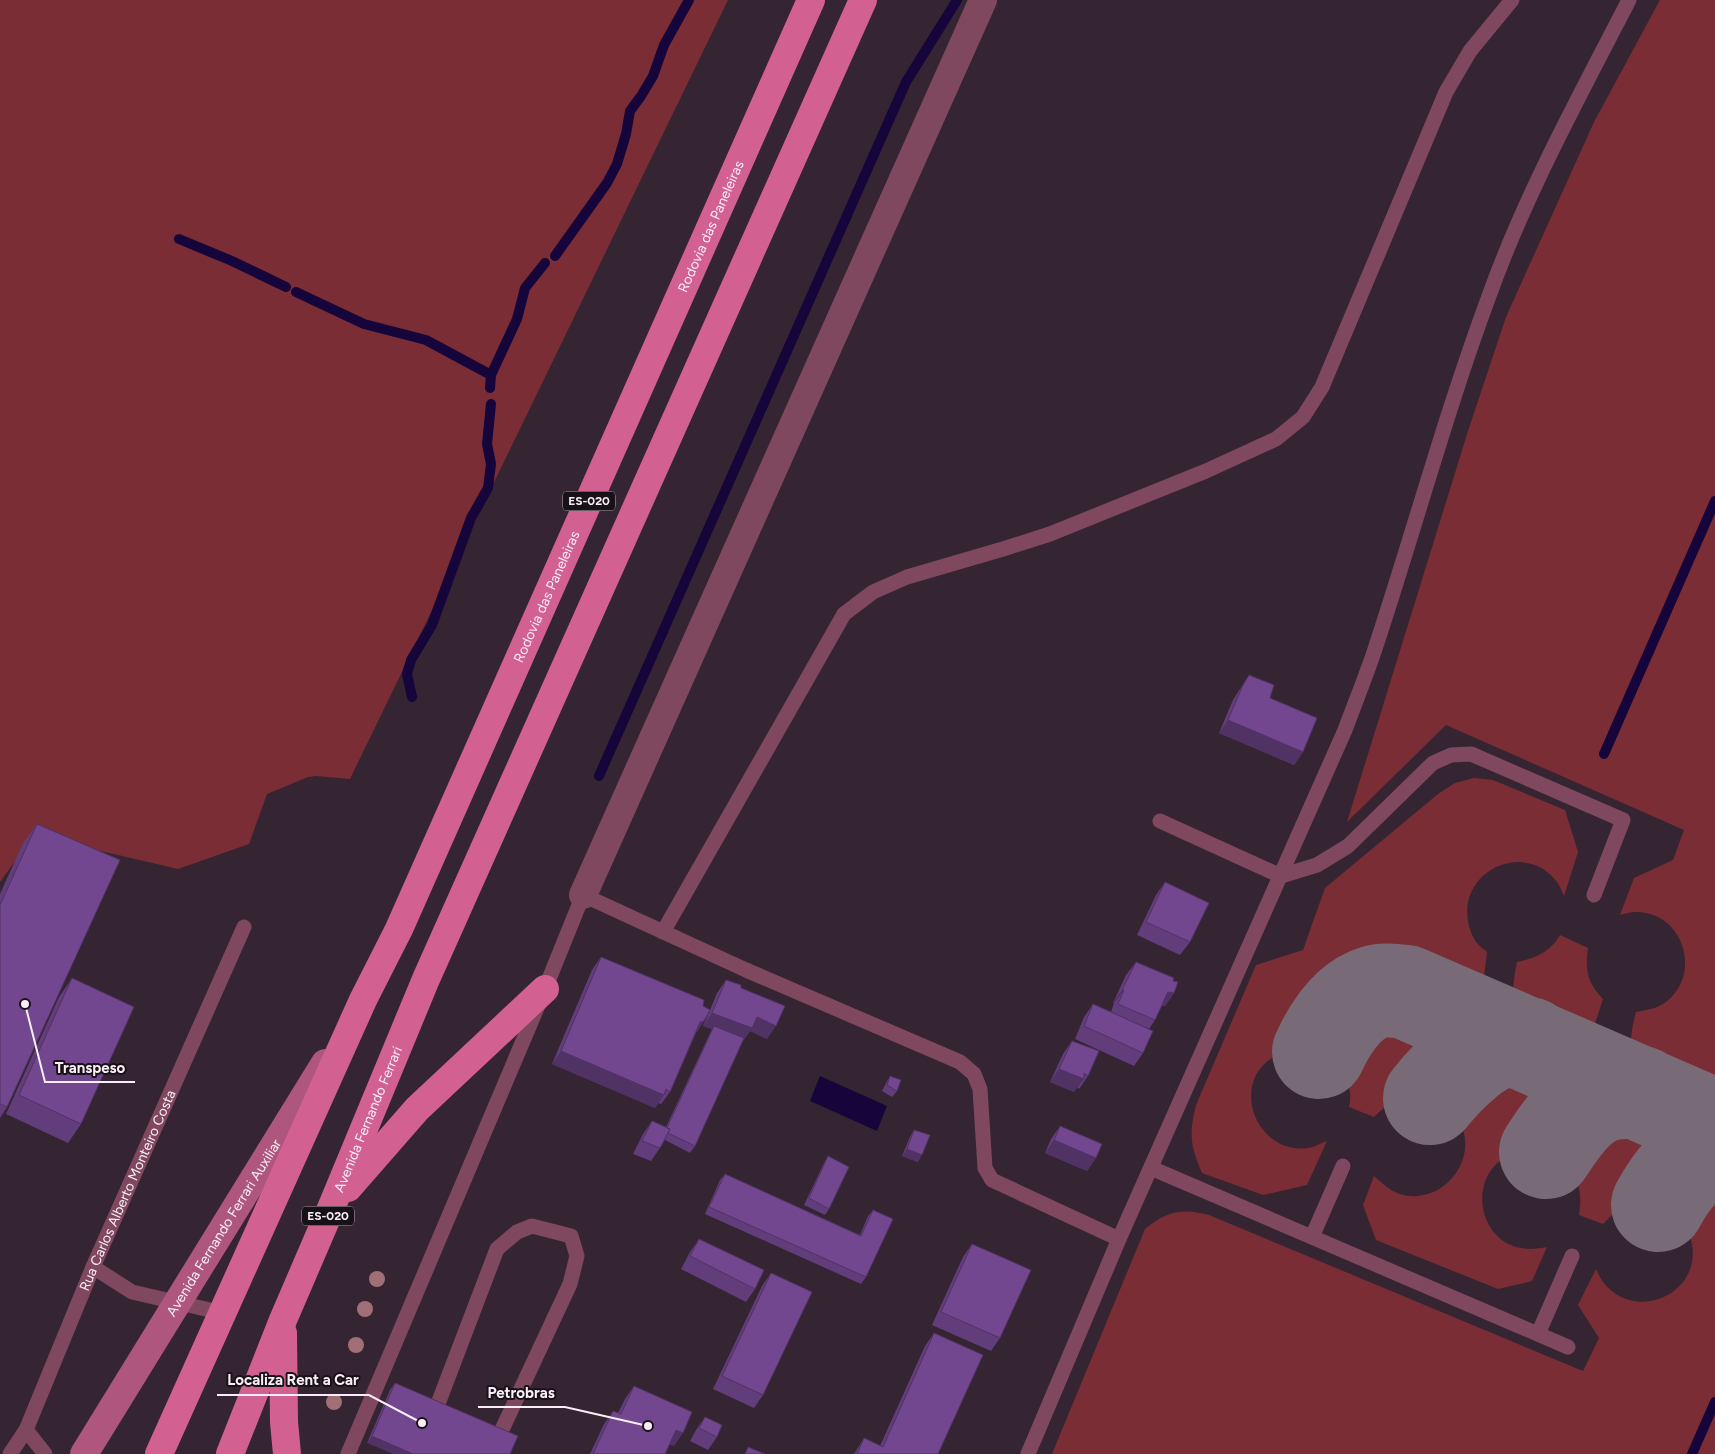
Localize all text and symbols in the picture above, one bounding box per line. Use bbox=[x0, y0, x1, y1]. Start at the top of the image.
street label: Rodovia das Paneleiras bbox=[674, 158, 748, 295]
road number: ES-020 bbox=[563, 492, 615, 511]
street label: Rodovia das Paneleiras bbox=[510, 528, 584, 665]
street label: Avenida Fernando Ferrari bbox=[331, 1044, 406, 1195]
callout: Transpeso bbox=[45, 1052, 135, 1082]
text: Transpeso bbox=[55, 1059, 125, 1077]
street label: Rua Carlos Alberto Monteiro Costa bbox=[76, 1087, 180, 1294]
street label: Avenida Fernando Ferrari Auxiliar bbox=[163, 1136, 285, 1320]
road number: ES-020 bbox=[302, 1206, 354, 1226]
callout: Localiza Rent a Car bbox=[217, 1365, 369, 1395]
text: Localiza Rent a Car bbox=[227, 1371, 359, 1389]
callout: Petrobras bbox=[478, 1377, 565, 1407]
text: Petrobras bbox=[487, 1384, 555, 1402]

